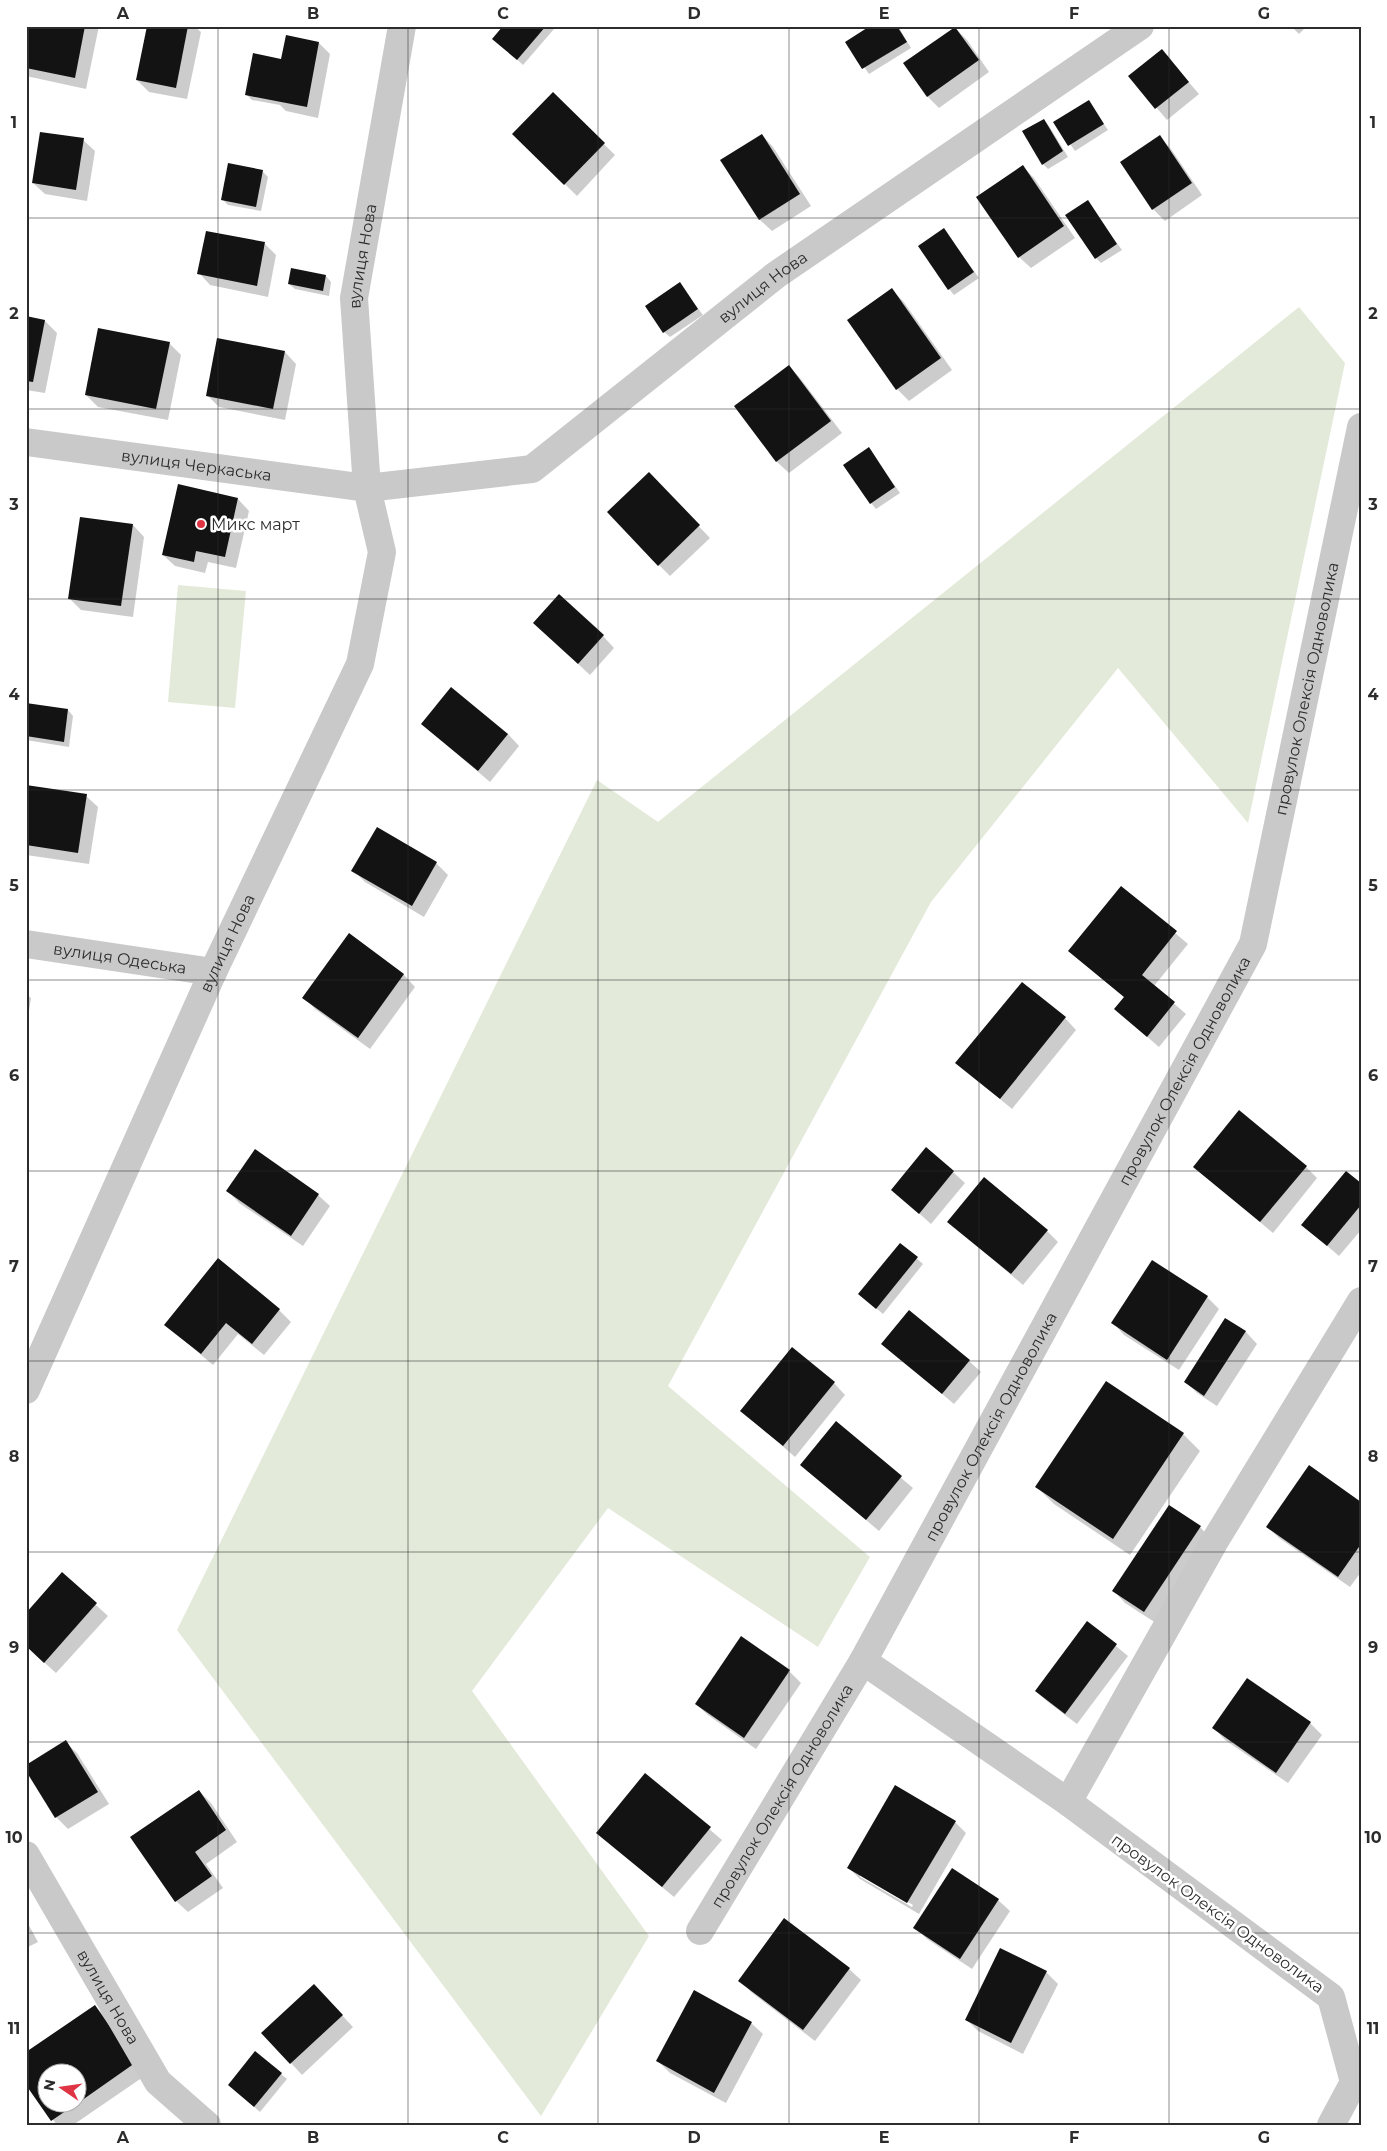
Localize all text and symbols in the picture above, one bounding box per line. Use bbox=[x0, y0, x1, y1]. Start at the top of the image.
text: A bbox=[116, 4, 130, 23]
text: B bbox=[307, 4, 319, 23]
text: C bbox=[497, 4, 509, 23]
text: D bbox=[687, 4, 701, 23]
text: E bbox=[879, 4, 889, 23]
text: F bbox=[1069, 4, 1079, 23]
text: G bbox=[1258, 4, 1270, 23]
text: 1 bbox=[11, 113, 17, 132]
text: 1 bbox=[1370, 113, 1376, 132]
street label: вулиця Нова bbox=[345, 202, 381, 309]
street label: вулиця Нова bbox=[715, 248, 811, 327]
text: 2 bbox=[9, 304, 19, 323]
text: 2 bbox=[1368, 304, 1378, 323]
street label: вулиця Черкаська bbox=[120, 446, 273, 485]
text: 3 bbox=[8, 495, 19, 514]
text: 3 bbox=[1367, 495, 1378, 514]
place label: Микс март bbox=[211, 515, 300, 534]
marker: Микс март bbox=[195, 518, 207, 530]
street label: провулок Олексія Одноволика bbox=[1271, 561, 1342, 817]
text: 4 bbox=[8, 685, 20, 704]
text: 4 bbox=[1367, 685, 1379, 704]
text: 5 bbox=[9, 876, 19, 895]
text: 5 bbox=[1368, 876, 1378, 895]
street label: вулиця Нова bbox=[196, 891, 259, 995]
street label: вулиця Одеська bbox=[52, 939, 188, 978]
street label: провулок Олексія Одноволика bbox=[1115, 953, 1255, 1189]
text: 6 bbox=[9, 1066, 19, 1085]
text: 6 bbox=[1368, 1066, 1378, 1085]
text: 7 bbox=[9, 1257, 19, 1276]
text: 7 bbox=[1368, 1257, 1378, 1276]
street label: провулок Олексія Одноволика bbox=[921, 1309, 1061, 1545]
text: 8 bbox=[9, 1447, 19, 1466]
text: 8 bbox=[1368, 1447, 1378, 1466]
text: 9 bbox=[9, 1638, 19, 1657]
text: 9 bbox=[1368, 1638, 1378, 1657]
street label: провулок Олексія Одноволика bbox=[707, 1681, 857, 1911]
text: 10 bbox=[5, 1828, 23, 1847]
text: 10 bbox=[1364, 1828, 1382, 1847]
street label: провулок Олексія Одноволика bbox=[1108, 1830, 1328, 1997]
street label: вулиця Нова bbox=[73, 1946, 143, 2048]
text: 11 bbox=[8, 2019, 20, 2038]
text: 11 bbox=[1367, 2019, 1379, 2038]
north arrow bbox=[38, 2064, 88, 2114]
text: N bbox=[39, 2078, 59, 2093]
text: A bbox=[116, 2128, 130, 2147]
text: B bbox=[307, 2128, 319, 2147]
text: C bbox=[497, 2128, 509, 2147]
text: D bbox=[687, 2128, 701, 2147]
text: E bbox=[879, 2128, 889, 2147]
text: F bbox=[1069, 2128, 1079, 2147]
text: G bbox=[1258, 2128, 1270, 2147]

